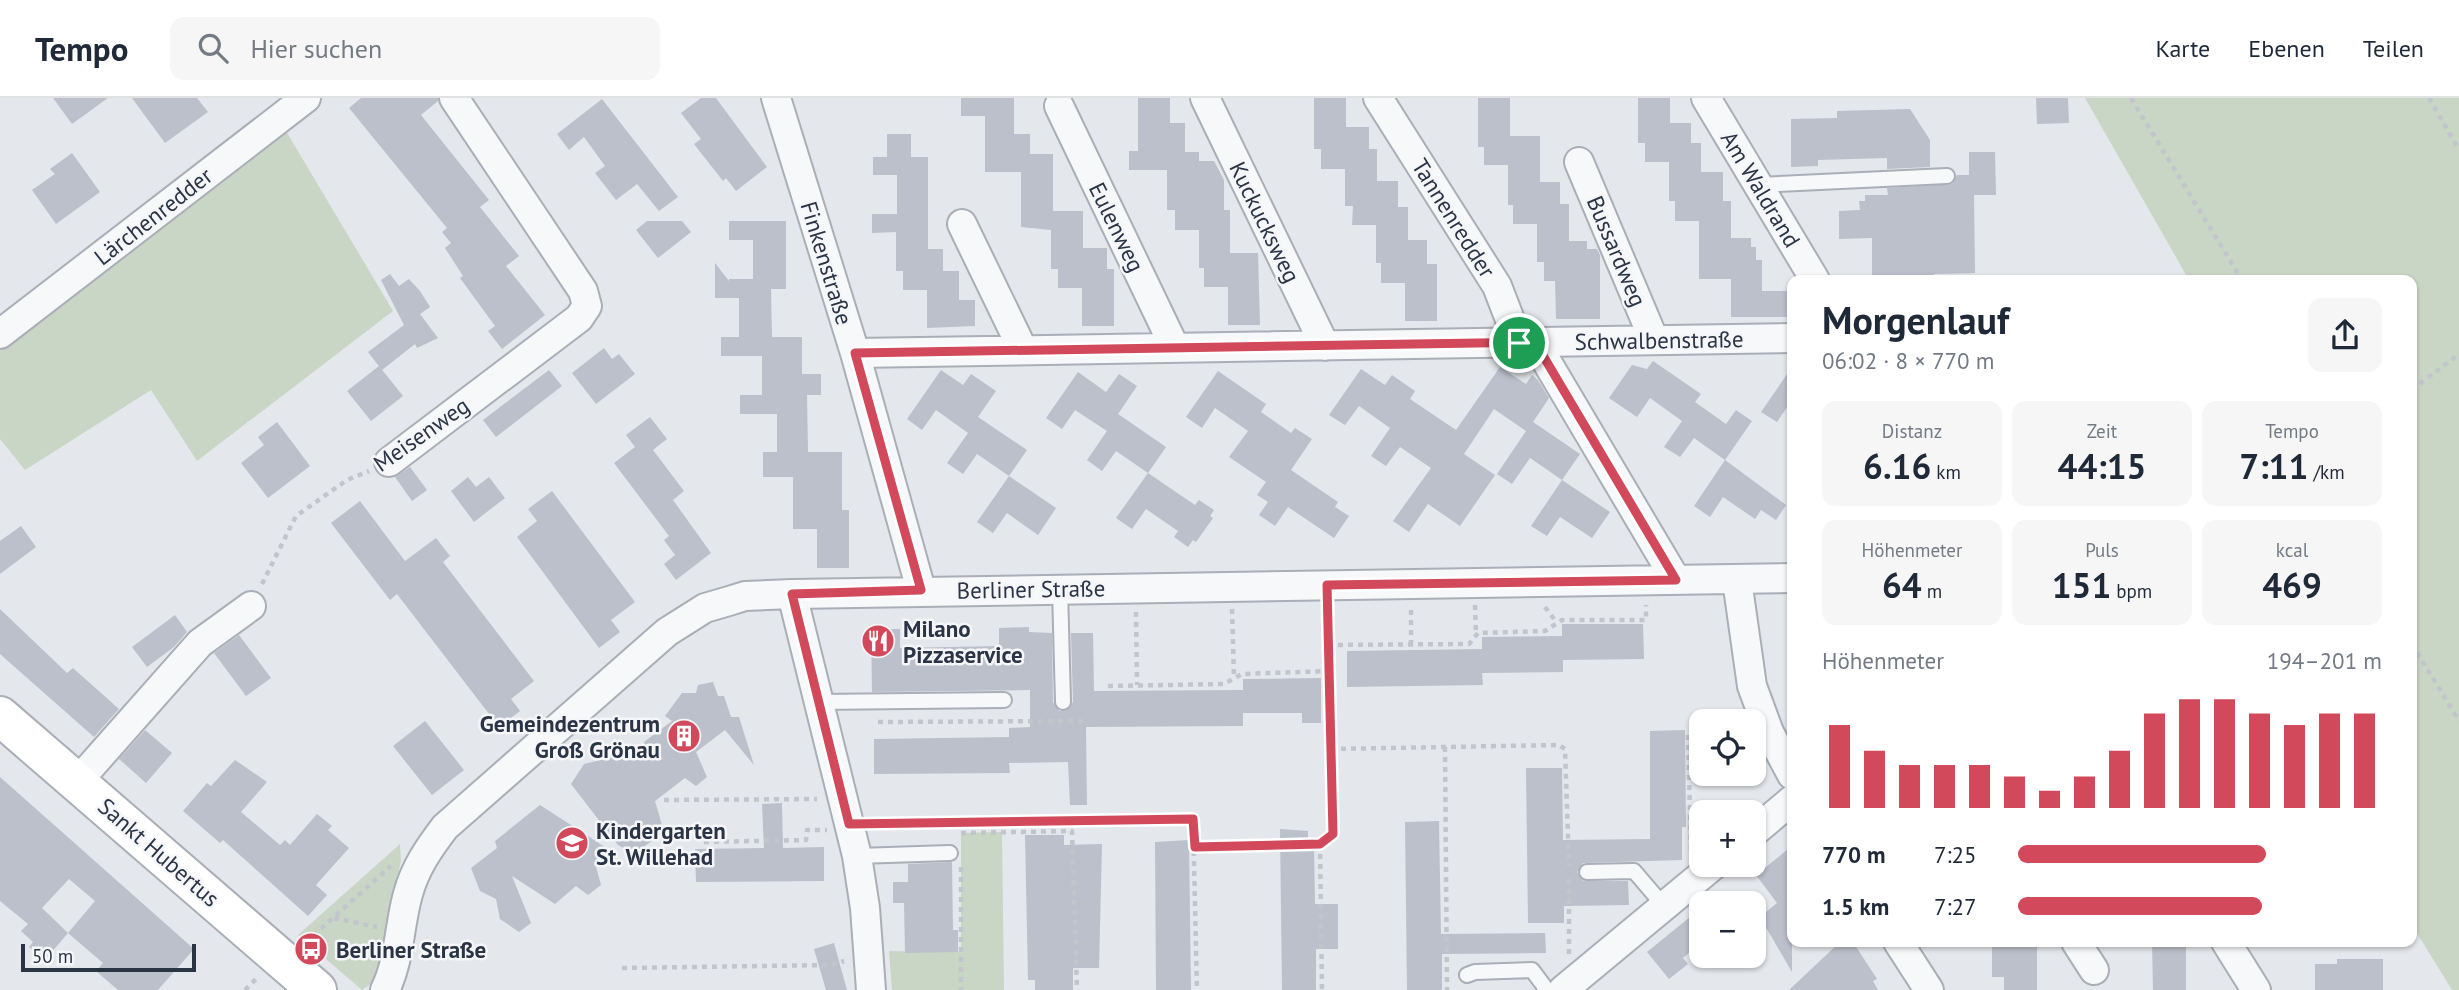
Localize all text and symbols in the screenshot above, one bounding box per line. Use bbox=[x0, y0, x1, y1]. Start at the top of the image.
search box bbox=[170, 17, 660, 80]
text: Tempo bbox=[35, 27, 128, 70]
icon: search bbox=[194, 29, 232, 67]
text: Hier suchen bbox=[250, 32, 382, 65]
text: Karte bbox=[2156, 33, 2210, 64]
text: Ebenen bbox=[2248, 33, 2325, 64]
text: Teilen bbox=[2363, 33, 2424, 64]
street label: Am Waldrand bbox=[1715, 126, 1807, 252]
street label: Tannenredder bbox=[1406, 153, 1502, 283]
street label: Kuckucksweg bbox=[1223, 157, 1307, 287]
street label: Lärchenredder bbox=[88, 161, 218, 271]
street label: Eulenweg bbox=[1083, 177, 1151, 277]
street label: Bussardweg bbox=[1581, 191, 1653, 311]
street label: Finkenstraße bbox=[794, 198, 860, 328]
text: Morgenlauf bbox=[1822, 295, 2009, 344]
button: share bbox=[2308, 298, 2382, 372]
pin bbox=[1489, 313, 1549, 373]
icon: arrive bbox=[1500, 324, 1538, 362]
street label: Schwalbenstraße bbox=[1574, 324, 1744, 356]
text: 06:02 · 8 × 770 m bbox=[1822, 346, 1994, 375]
street label: Meisenweg bbox=[367, 390, 475, 478]
text: Distanz bbox=[1882, 419, 1942, 443]
text: Zeit bbox=[2087, 419, 2117, 443]
text: Tempo bbox=[2265, 419, 2319, 443]
text: 6.16 bbox=[1863, 443, 1931, 489]
text: 44:15 bbox=[2058, 443, 2146, 489]
text: 7:11 bbox=[2239, 443, 2308, 489]
text: km bbox=[1931, 460, 1961, 484]
text: /km bbox=[2308, 460, 2345, 484]
text: Höhenmeter bbox=[1862, 538, 1962, 562]
text: Puls bbox=[2085, 538, 2119, 562]
text: kcal bbox=[2276, 538, 2308, 562]
text: 64 bbox=[1882, 562, 1922, 608]
text: 151 bbox=[2052, 562, 2111, 608]
text: 469 bbox=[2262, 562, 2322, 608]
street label: Berliner Straße bbox=[956, 573, 1106, 605]
text: m bbox=[1922, 579, 1942, 603]
text: bpm bbox=[2111, 579, 2152, 603]
place label: Milano Pizzaservice bbox=[903, 614, 1023, 669]
restaurant icon: Milano Pizzaservice bbox=[859, 622, 897, 660]
text: Höhenmeter bbox=[1822, 646, 1944, 675]
text: 194–201 m bbox=[2267, 646, 2382, 675]
place label: Gemeindezentrum Groß Grönau bbox=[480, 709, 660, 764]
map controls bbox=[1689, 709, 1766, 968]
button: locate bbox=[1689, 709, 1766, 786]
building icon: Gemeindezentrum Groß Grönau bbox=[665, 717, 703, 755]
street label: Sankt Hubertus bbox=[92, 791, 226, 913]
button: + bbox=[1689, 800, 1766, 877]
place label: Kindergarten St. Willehad bbox=[596, 816, 726, 871]
school or university icon: Kindergarten St. Willehad bbox=[553, 824, 591, 862]
text: 770 m bbox=[1822, 840, 1885, 869]
text: 7:25 bbox=[1934, 840, 1977, 869]
button: − bbox=[1689, 891, 1766, 968]
text: 1.5 km bbox=[1822, 892, 1889, 921]
text: 7:27 bbox=[1934, 892, 1977, 921]
bus stop icon: Berliner Straße bbox=[292, 930, 330, 968]
place label: Berliner Straße bbox=[336, 935, 486, 964]
scale bar bbox=[21, 941, 196, 973]
text: 50 m bbox=[32, 944, 73, 968]

